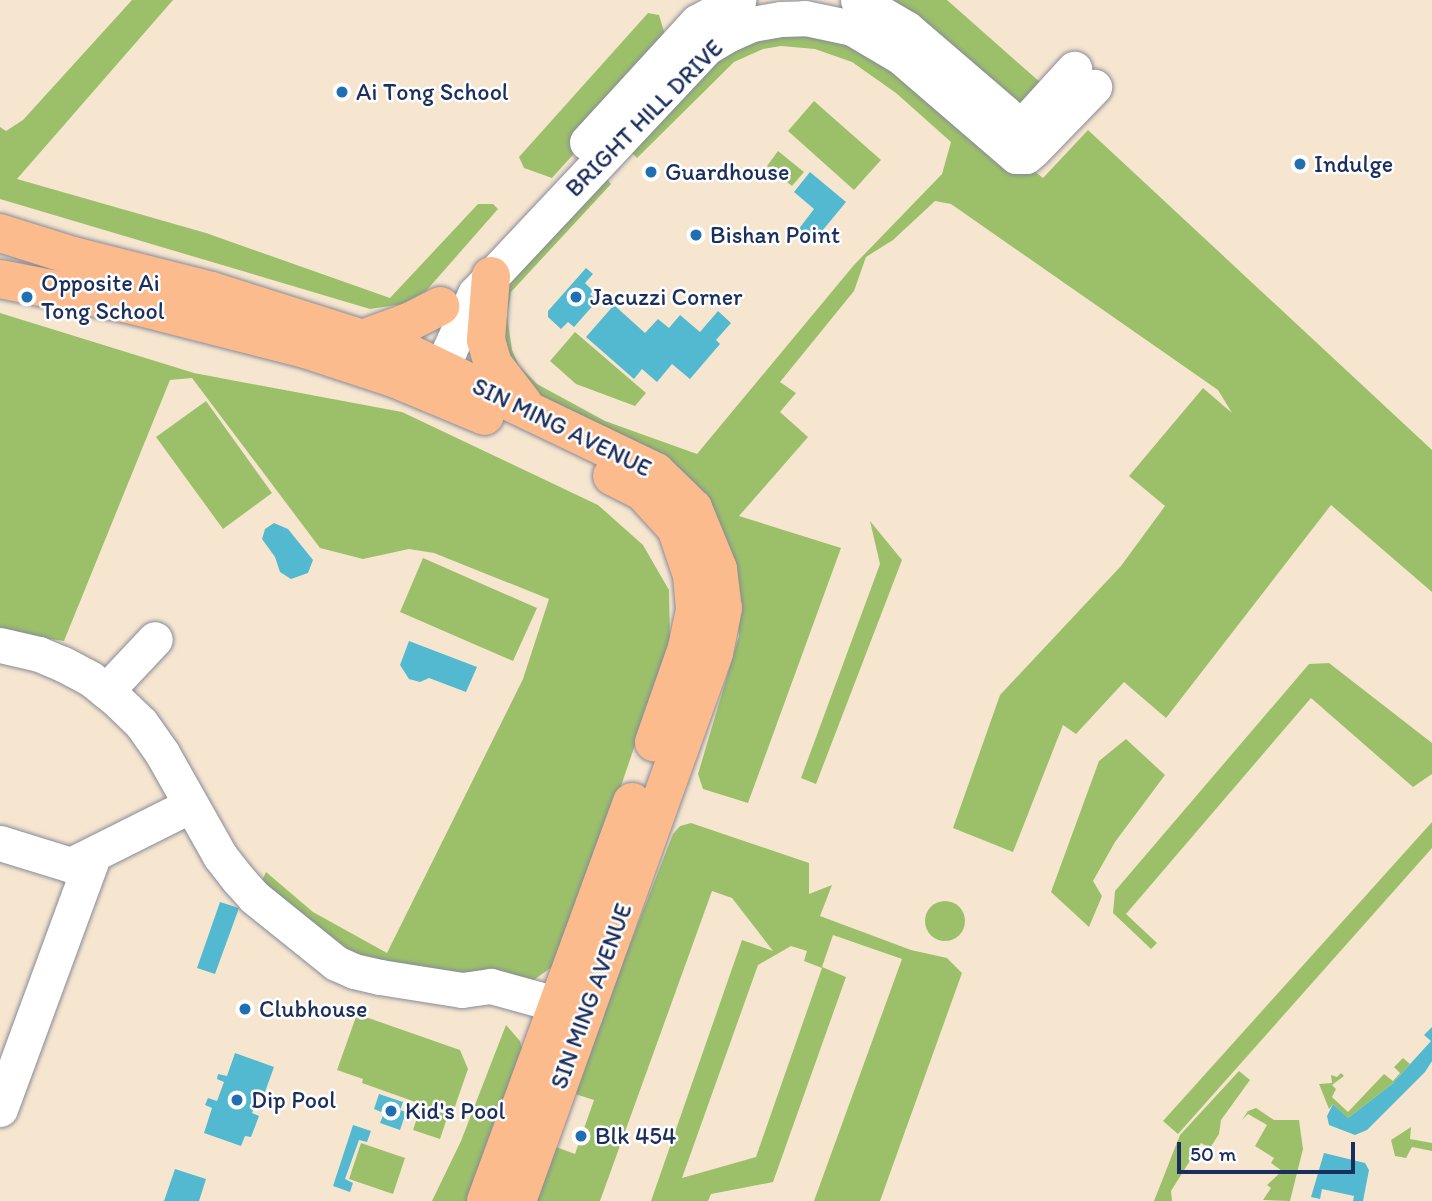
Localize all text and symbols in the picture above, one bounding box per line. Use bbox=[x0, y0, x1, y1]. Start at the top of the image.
street label: BRIGHT HILL DRIVE bbox=[558, 32, 730, 204]
place label: Ai Tong School bbox=[356, 78, 506, 106]
marker: Ai Tong School bbox=[334, 84, 350, 100]
place label: Indulge bbox=[1314, 150, 1393, 178]
marker: Indulge bbox=[1292, 156, 1308, 172]
place label: Guardhouse bbox=[665, 158, 789, 186]
marker: Guardhouse bbox=[643, 164, 659, 180]
place label: Bishan Point bbox=[710, 221, 839, 249]
marker: Bishan Point bbox=[688, 227, 704, 243]
place label: Opposite Ai Tong School bbox=[41, 269, 164, 325]
place label: Jacuzzi Corner bbox=[590, 283, 743, 311]
marker: Opposite Ai Tong School bbox=[19, 289, 35, 305]
marker: Jacuzzi Corner bbox=[568, 289, 584, 305]
street label: SIN MING AVENUE bbox=[467, 371, 657, 483]
street label: SIN MING AVENUE bbox=[544, 898, 638, 1094]
place label: Clubhouse bbox=[259, 995, 367, 1023]
marker: Clubhouse bbox=[237, 1001, 253, 1017]
place label: Dip Pool bbox=[251, 1086, 335, 1114]
marker: Dip Pool bbox=[229, 1092, 245, 1108]
place label: Kid's Pool bbox=[405, 1097, 505, 1125]
marker: Kid's Pool bbox=[383, 1103, 399, 1119]
place label: Blk 454 bbox=[595, 1122, 676, 1150]
marker: Blk 454 bbox=[573, 1128, 589, 1144]
scale bar bbox=[1180, 1128, 1358, 1172]
text: 50 m bbox=[1190, 1141, 1236, 1166]

